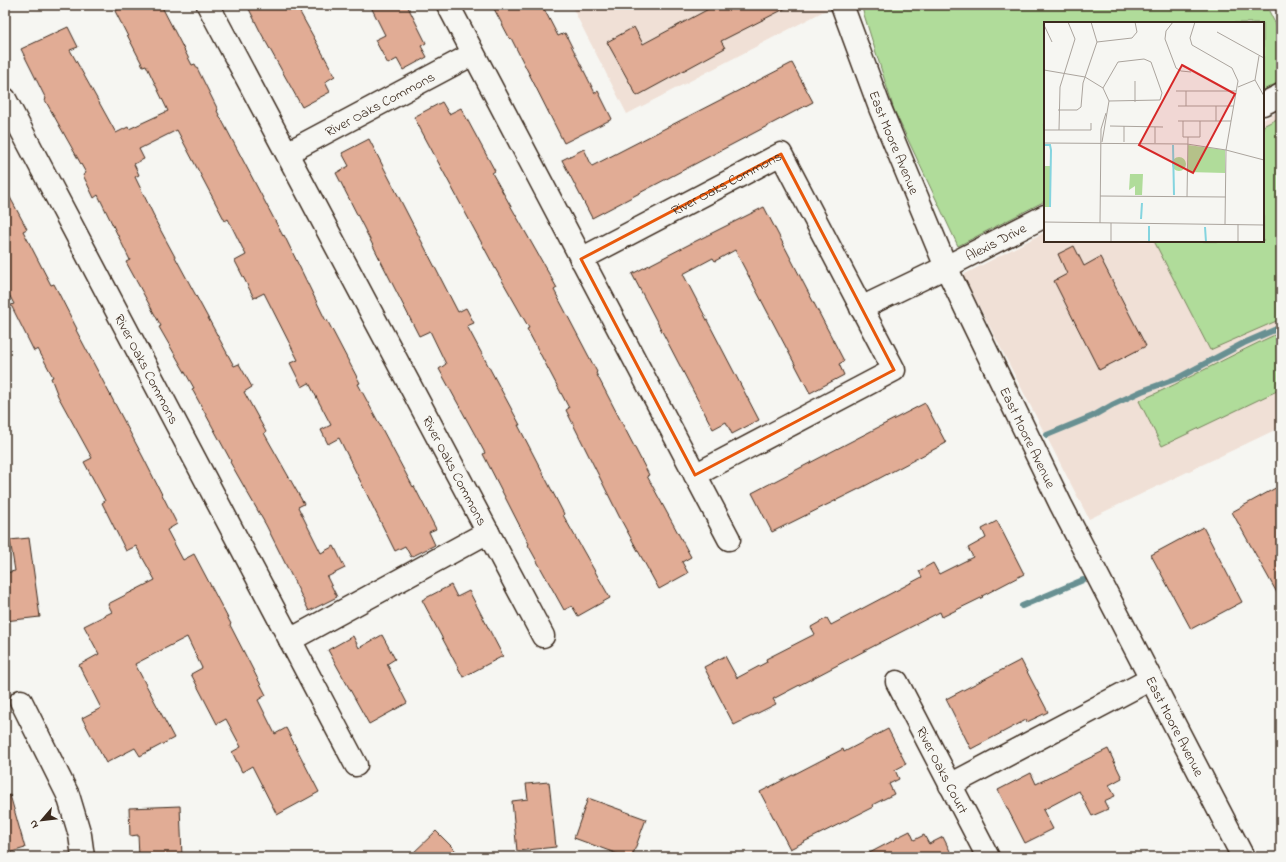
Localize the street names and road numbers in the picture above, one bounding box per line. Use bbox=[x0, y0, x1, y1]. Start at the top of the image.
street label: River Oaks Commons bbox=[322, 67, 439, 143]
street label: East Moore Avenue bbox=[863, 88, 924, 199]
street label: River Oaks Commons bbox=[668, 146, 786, 222]
street label: Alexis Drive bbox=[962, 218, 1031, 267]
street label: River Oaks Commons bbox=[108, 311, 184, 428]
street label: East Moore Avenue bbox=[993, 384, 1061, 493]
street label: River Oaks Commons bbox=[416, 412, 492, 530]
street label: East Moore Avenue bbox=[1139, 673, 1209, 781]
street label: River Oaks Court bbox=[910, 723, 973, 818]

